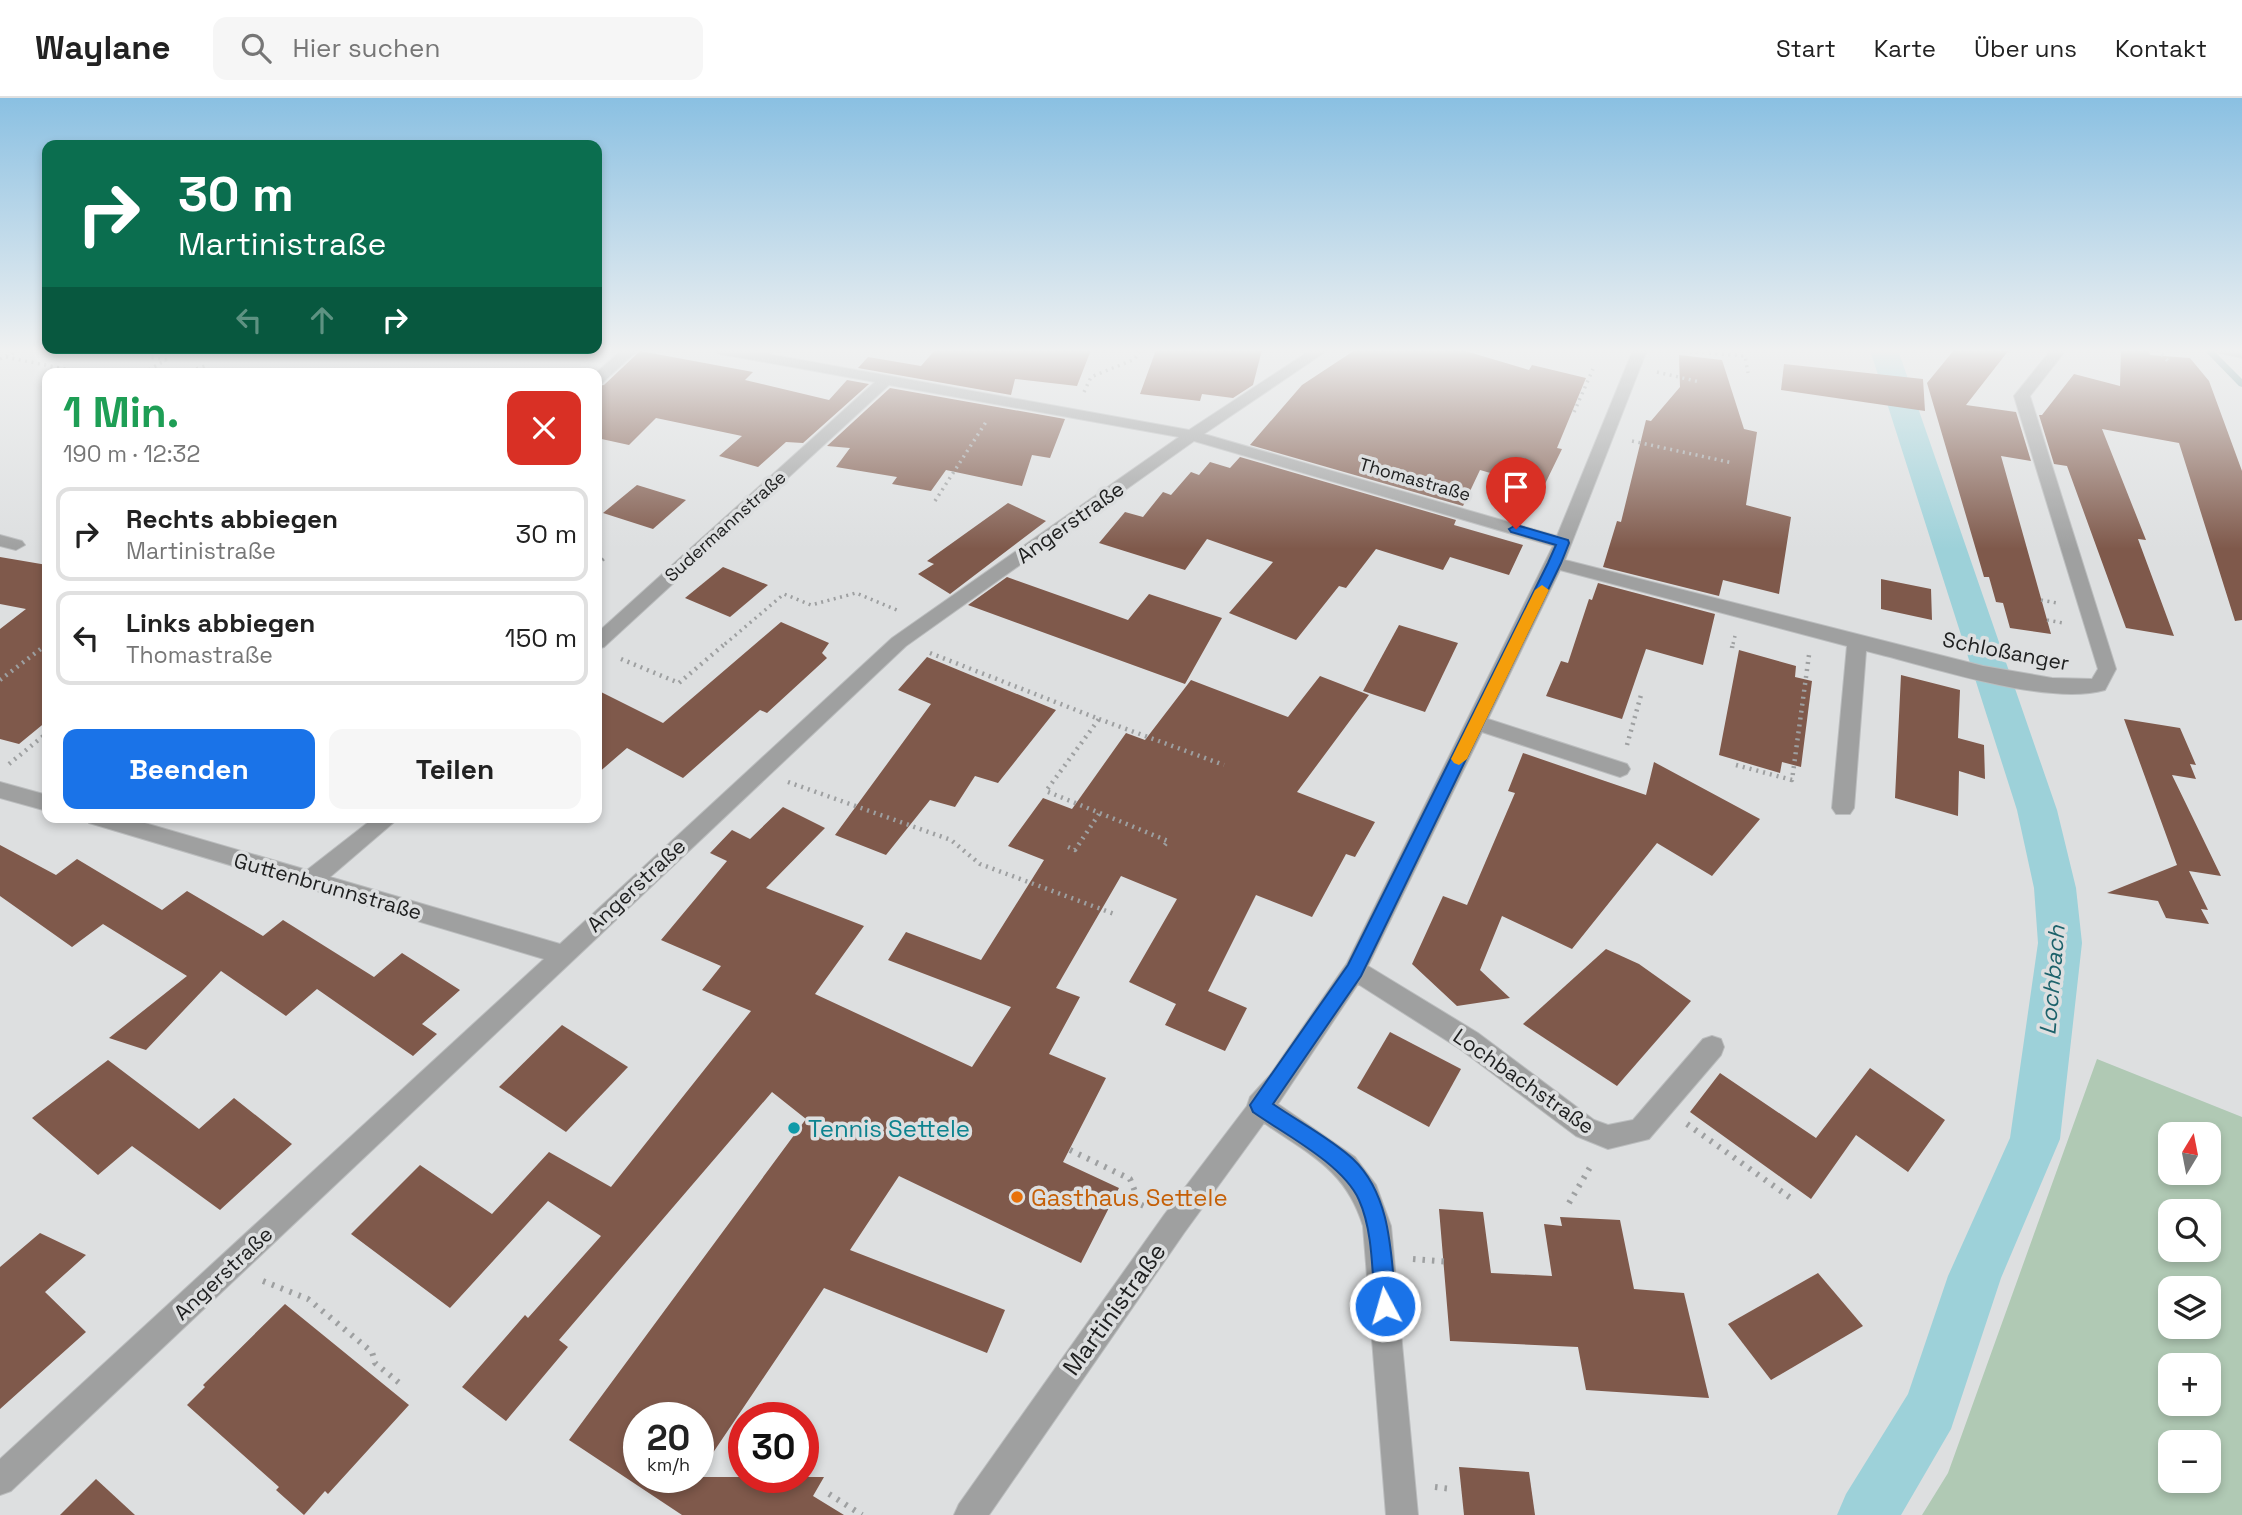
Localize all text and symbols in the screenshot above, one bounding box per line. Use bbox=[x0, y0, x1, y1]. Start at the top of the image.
search box bbox=[213, 17, 703, 80]
text: Waylane bbox=[35, 27, 171, 69]
icon: search bbox=[237, 29, 275, 67]
text: Hier suchen bbox=[293, 31, 440, 65]
text: Start bbox=[1776, 33, 1836, 64]
text: Karte bbox=[1874, 33, 1936, 64]
text: Über uns bbox=[1974, 33, 2077, 64]
text: Kontakt bbox=[2115, 33, 2207, 64]
text: 30 m bbox=[178, 163, 294, 225]
icon: right bbox=[63, 168, 154, 259]
text: Martinistraße bbox=[178, 224, 386, 264]
icon: left bbox=[230, 301, 268, 339]
icon: ahead bbox=[303, 301, 341, 339]
icon: right bbox=[376, 301, 414, 339]
text: 1 Min. bbox=[63, 386, 179, 439]
button: close bbox=[507, 391, 581, 465]
text: 190 m · 12:32 bbox=[63, 439, 200, 469]
street label: Thomastraße bbox=[1357, 452, 1473, 506]
pin bbox=[1486, 457, 1546, 529]
street label: Sudermannstraße bbox=[660, 465, 790, 587]
icon: arrive bbox=[1497, 468, 1535, 506]
street label: Angerstraße bbox=[1011, 475, 1129, 569]
text: Rechts abbiegen bbox=[126, 502, 338, 536]
icon: right bbox=[67, 515, 105, 553]
text: 30 m bbox=[516, 517, 577, 551]
text: Martinistraße bbox=[126, 536, 276, 566]
text: Links abbiegen bbox=[126, 606, 315, 640]
icon: left bbox=[67, 619, 105, 657]
text: 150 m bbox=[505, 621, 577, 655]
street label: Schloßanger bbox=[1940, 625, 2072, 677]
text: Thomastraße bbox=[126, 640, 273, 670]
button: Beenden bbox=[63, 729, 315, 809]
button: Teilen bbox=[329, 729, 581, 809]
street label: Angerstraße bbox=[581, 832, 691, 938]
street label: Guttenbrunnstraße bbox=[231, 846, 425, 926]
water label: Lochbach bbox=[2032, 923, 2072, 1036]
street label: Lochbachstraße bbox=[1448, 1022, 1600, 1140]
place label: Tennis Settele bbox=[808, 1113, 970, 1144]
marker: Tennis Settele bbox=[786, 1120, 802, 1136]
north arrow bbox=[2158, 1122, 2221, 1185]
map controls bbox=[2158, 1122, 2221, 1493]
place label: Gasthaus Settele bbox=[1031, 1182, 1228, 1213]
marker: Gasthaus Settele bbox=[1009, 1189, 1025, 1205]
button: search bbox=[2158, 1199, 2221, 1262]
street label: Angerstraße bbox=[168, 1220, 278, 1326]
street label: Martinistraße bbox=[1056, 1237, 1172, 1381]
position arrow bbox=[1348, 1269, 1422, 1343]
button: layers bbox=[2158, 1276, 2221, 1339]
button: + bbox=[2158, 1353, 2221, 1416]
speed limit sign: 30 bbox=[728, 1402, 819, 1493]
text: 20 bbox=[647, 1416, 690, 1460]
button: − bbox=[2158, 1430, 2221, 1493]
text: km/h bbox=[647, 1453, 690, 1476]

